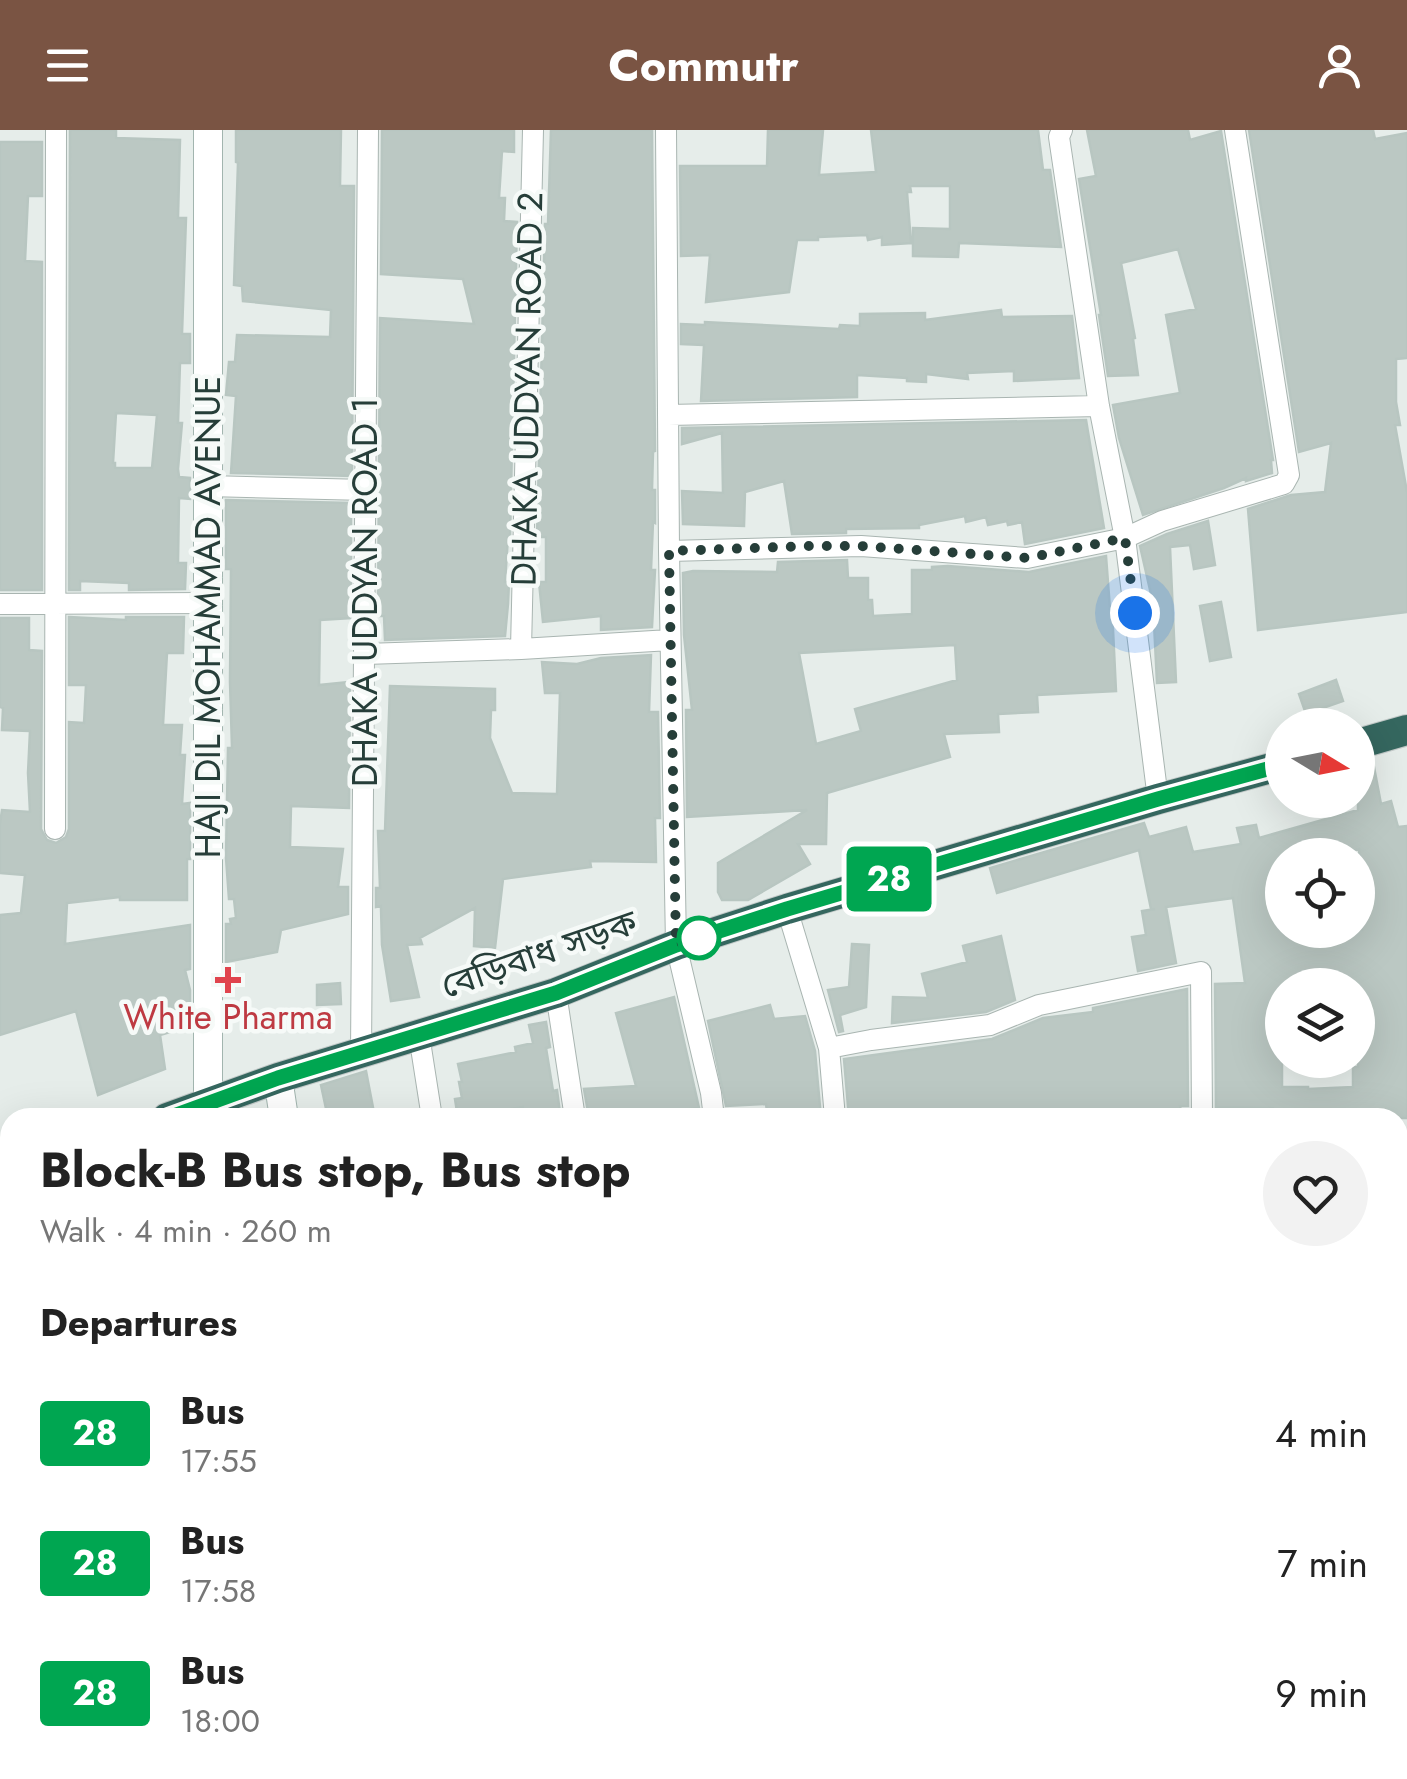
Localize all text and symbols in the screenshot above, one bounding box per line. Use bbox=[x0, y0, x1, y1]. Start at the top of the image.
text: Commutr bbox=[608, 33, 799, 98]
icon: menu bbox=[40, 38, 95, 93]
icon: person bbox=[1312, 38, 1367, 93]
street label: DHAKA UDDYAN ROAD 2 bbox=[499, 192, 555, 586]
street label: HAJI DIL MOHAMMAD AVENUE bbox=[183, 376, 233, 858]
street label: DHAKA UDDYAN ROAD 1 bbox=[340, 397, 390, 787]
your location bbox=[1110, 588, 1160, 638]
north arrow bbox=[1265, 708, 1375, 818]
map controls bbox=[1265, 708, 1375, 1078]
button: locate bbox=[1265, 838, 1375, 948]
line badge: 28 bbox=[844, 846, 934, 912]
text: 28 bbox=[867, 854, 911, 904]
street label: বেড়িবাধ সড়ক bbox=[434, 897, 644, 1011]
unlabelled marker bbox=[678, 917, 720, 959]
button: layers bbox=[1265, 968, 1375, 1078]
marker: White Pharma bbox=[217, 969, 239, 991]
place label: White Pharma bbox=[123, 992, 333, 1042]
text: Block-B Bus stop, Bus stop bbox=[40, 1136, 631, 1205]
button: heart bbox=[1263, 1141, 1368, 1246]
text: Walk · 4 min · 260 m bbox=[40, 1208, 332, 1254]
text: Departures bbox=[40, 1295, 237, 1350]
text: Bus bbox=[180, 1383, 244, 1438]
text: 4 min bbox=[1275, 1406, 1368, 1461]
text: 28 bbox=[73, 1408, 117, 1458]
text: 17:55 bbox=[180, 1438, 257, 1484]
text: Bus bbox=[180, 1513, 244, 1568]
text: 7 min bbox=[1277, 1536, 1368, 1591]
text: 28 bbox=[73, 1538, 117, 1588]
text: 17:58 bbox=[180, 1568, 256, 1614]
text: Bus bbox=[180, 1643, 244, 1698]
text: 9 min bbox=[1275, 1666, 1368, 1721]
text: 28 bbox=[73, 1668, 117, 1718]
text: 18:00 bbox=[180, 1698, 260, 1744]

